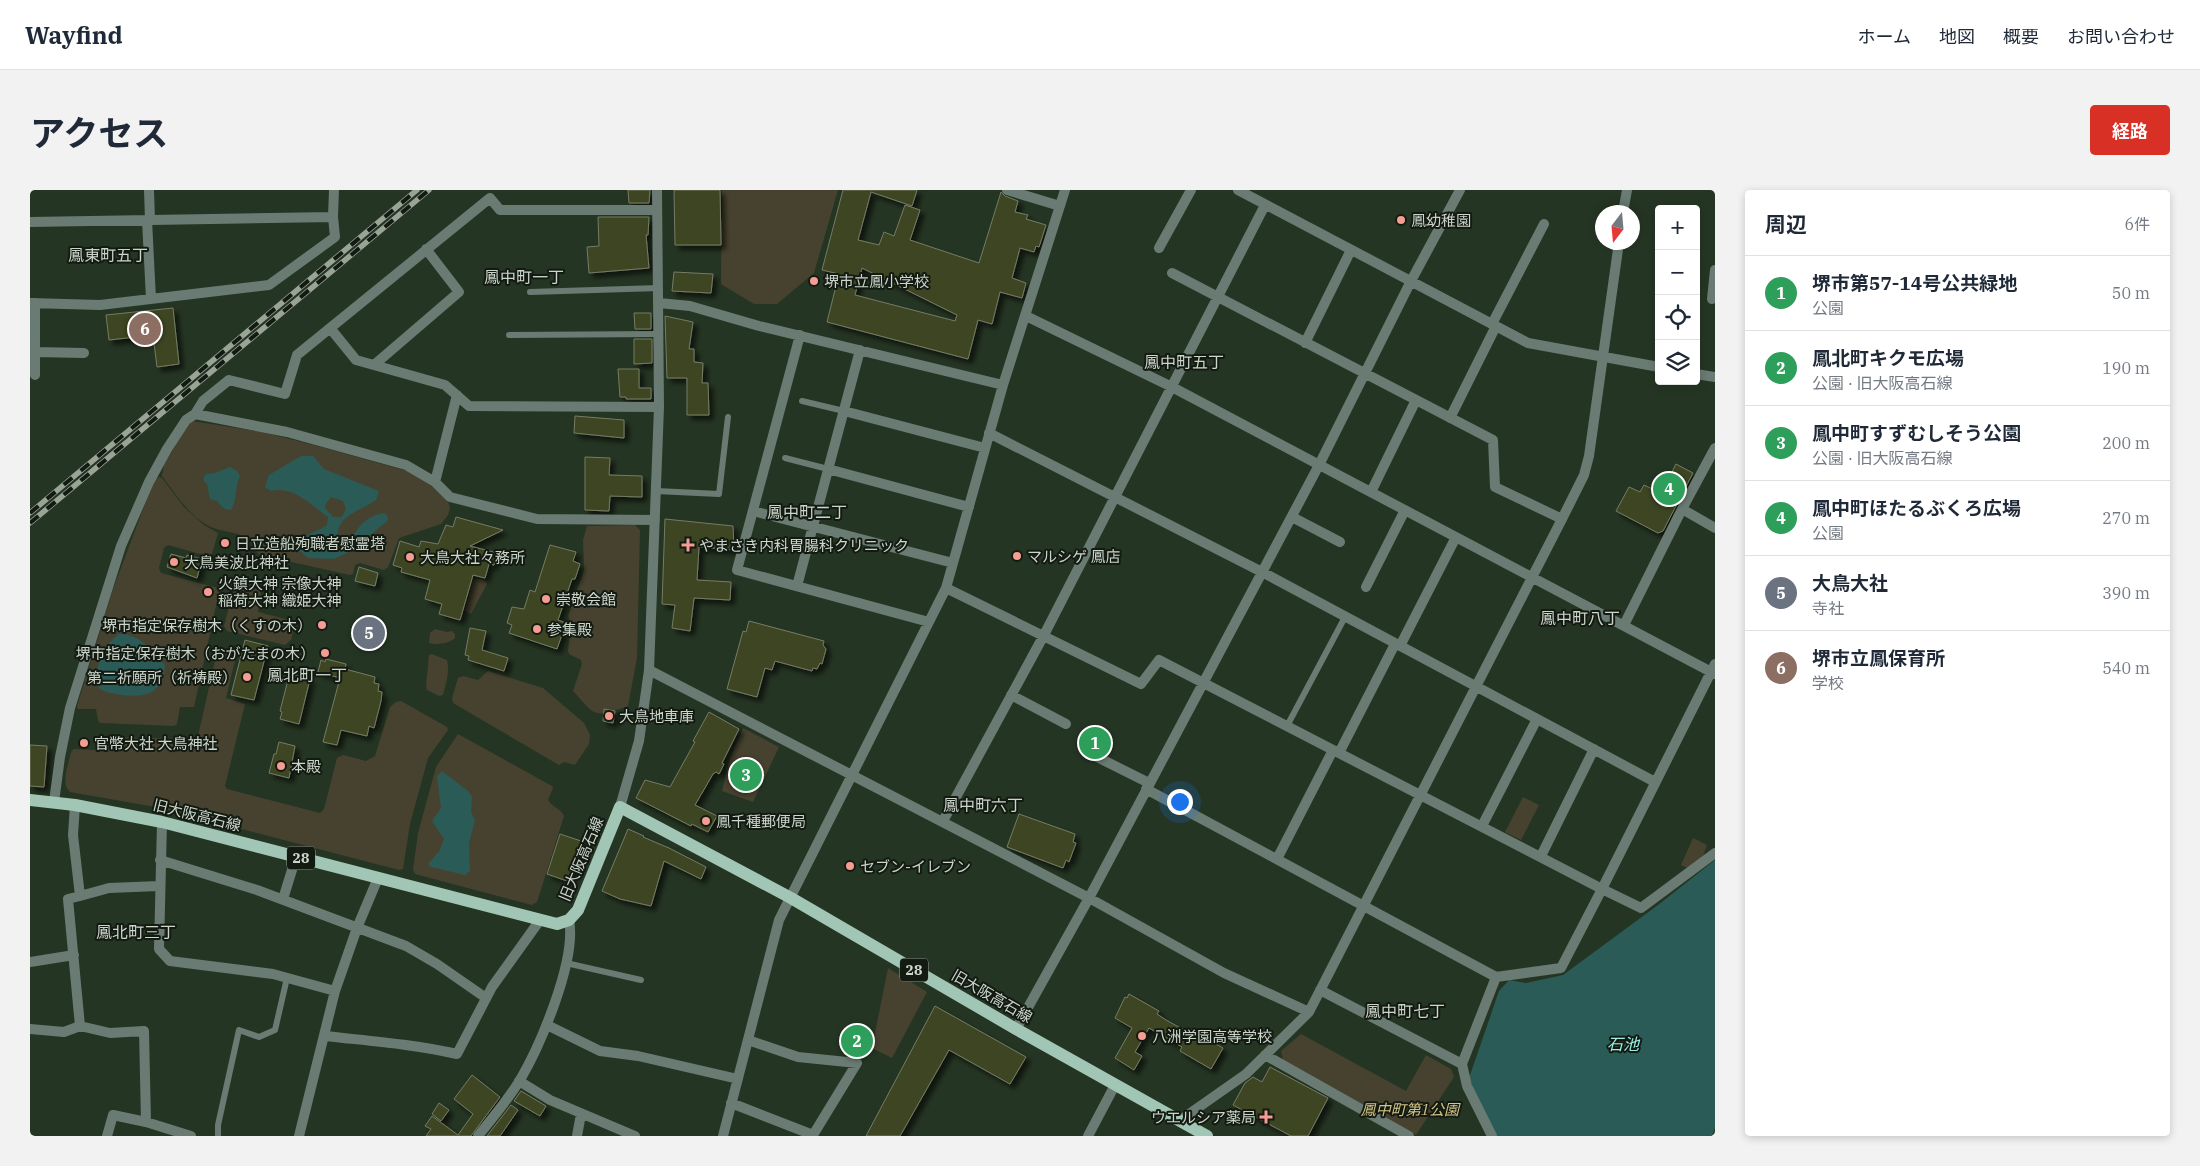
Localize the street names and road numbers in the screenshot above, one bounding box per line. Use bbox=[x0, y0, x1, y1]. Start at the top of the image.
street label: 旧大阪高石線 bbox=[151, 795, 243, 835]
street label: 旧大阪高石線 bbox=[555, 814, 607, 904]
road number: 28 bbox=[287, 846, 315, 870]
road number: 28 bbox=[900, 958, 928, 982]
street label: 旧大阪高石線 bbox=[948, 965, 1036, 1027]

